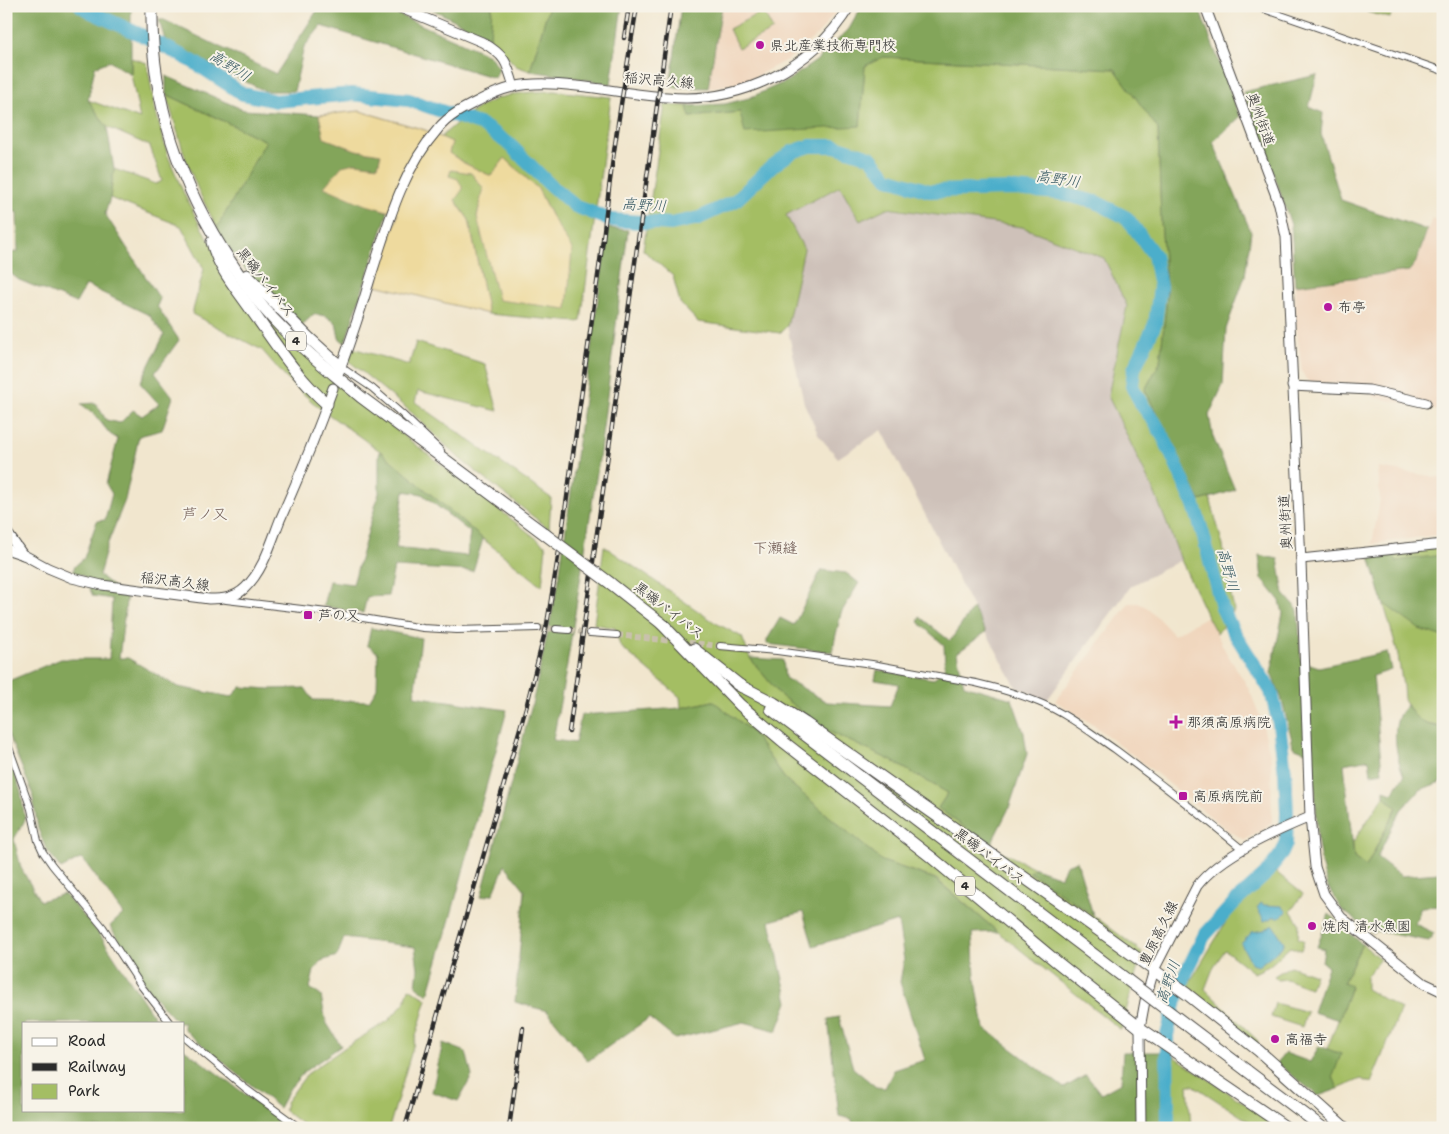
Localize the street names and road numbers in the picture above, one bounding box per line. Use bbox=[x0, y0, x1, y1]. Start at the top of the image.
street label: 稲沢高久線 bbox=[623, 68, 695, 92]
street label: 奥州街道 bbox=[1243, 90, 1279, 148]
street label: 黒磯バイパス bbox=[233, 243, 299, 321]
road number: 4 bbox=[286, 332, 306, 351]
street label: 奥州街道 bbox=[1275, 494, 1295, 550]
street label: 稲沢高久線 bbox=[139, 568, 211, 594]
street label: 黒磯バイパス bbox=[630, 577, 708, 643]
street label: 黒磯バイパス bbox=[951, 824, 1029, 888]
road number: 4 bbox=[955, 876, 975, 896]
street label: 豊原高久線 bbox=[1135, 898, 1181, 968]

